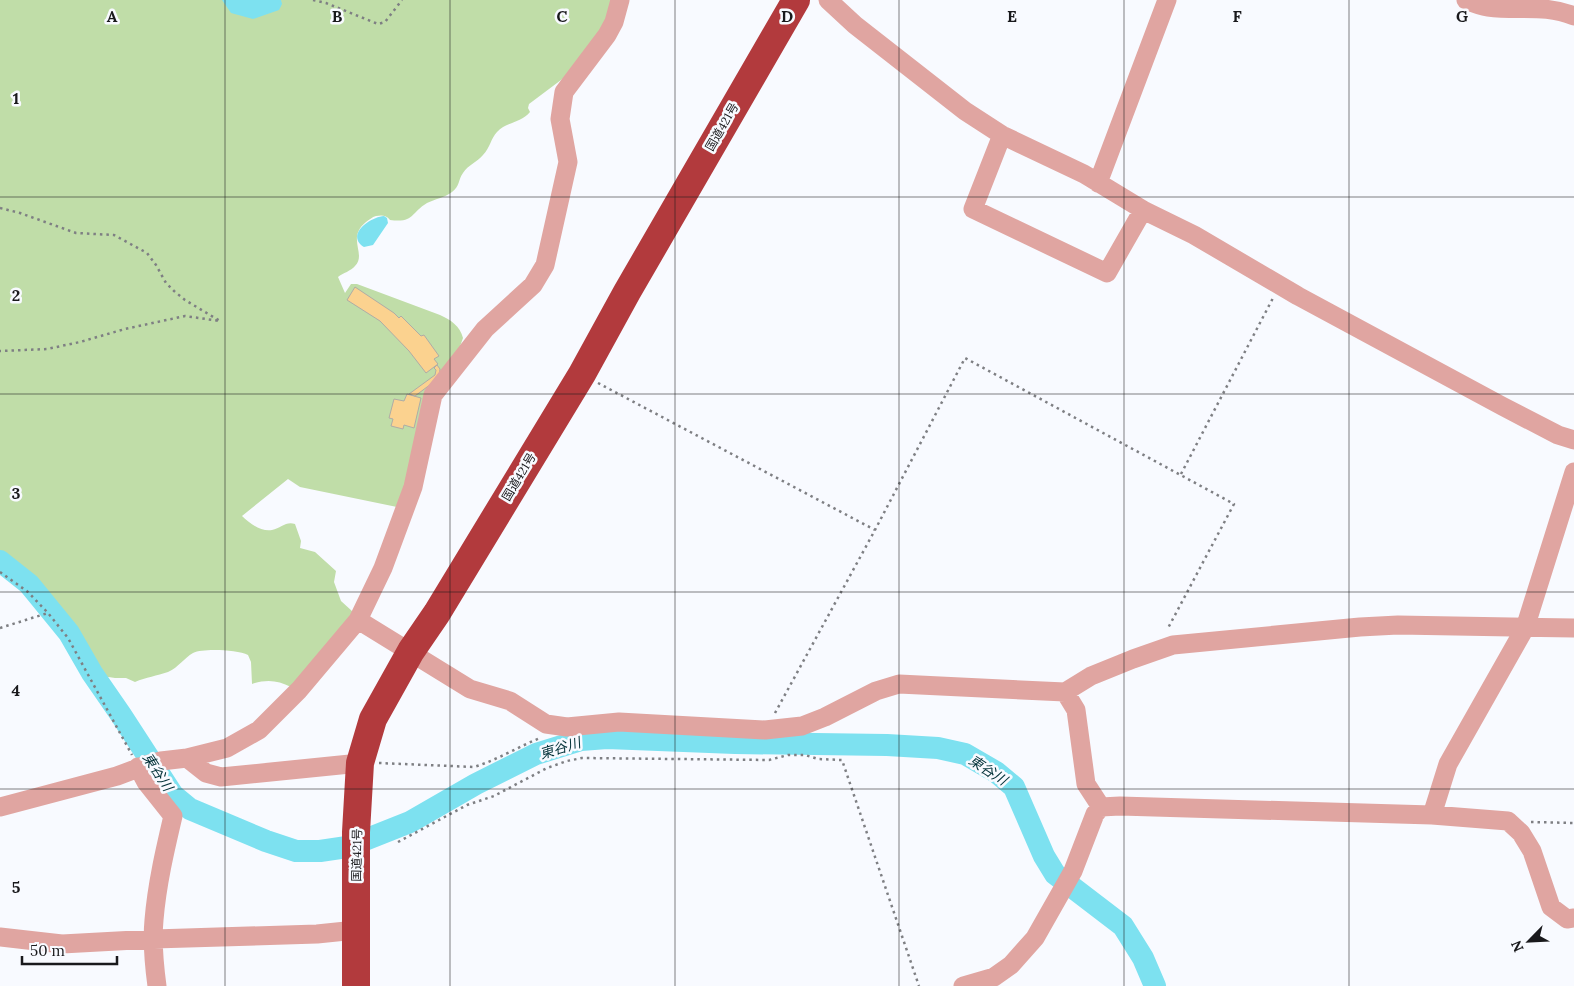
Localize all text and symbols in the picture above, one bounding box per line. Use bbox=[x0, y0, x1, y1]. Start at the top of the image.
text: A bbox=[107, 6, 118, 26]
text: B bbox=[332, 6, 343, 26]
text: C bbox=[556, 6, 568, 26]
text: D bbox=[781, 6, 793, 26]
text: E bbox=[1007, 6, 1017, 26]
text: F bbox=[1232, 6, 1242, 26]
text: G bbox=[1456, 6, 1468, 26]
text: 1 bbox=[13, 88, 19, 108]
street label: 国道421号 bbox=[702, 100, 741, 154]
text: 2 bbox=[12, 285, 20, 305]
street label: 国道421号 bbox=[498, 450, 539, 503]
text: 3 bbox=[12, 483, 21, 503]
text: 4 bbox=[12, 680, 21, 700]
water label: 東谷川 bbox=[537, 733, 585, 763]
water label: 東谷川 bbox=[139, 749, 178, 796]
water label: 東谷川 bbox=[965, 751, 1012, 790]
street label: 国道421号 bbox=[349, 828, 364, 882]
text: 5 bbox=[12, 877, 21, 897]
north arrow bbox=[1504, 916, 1554, 966]
scale bar bbox=[22, 934, 118, 966]
text: N bbox=[1507, 938, 1528, 955]
text: 50 m bbox=[30, 941, 65, 960]

